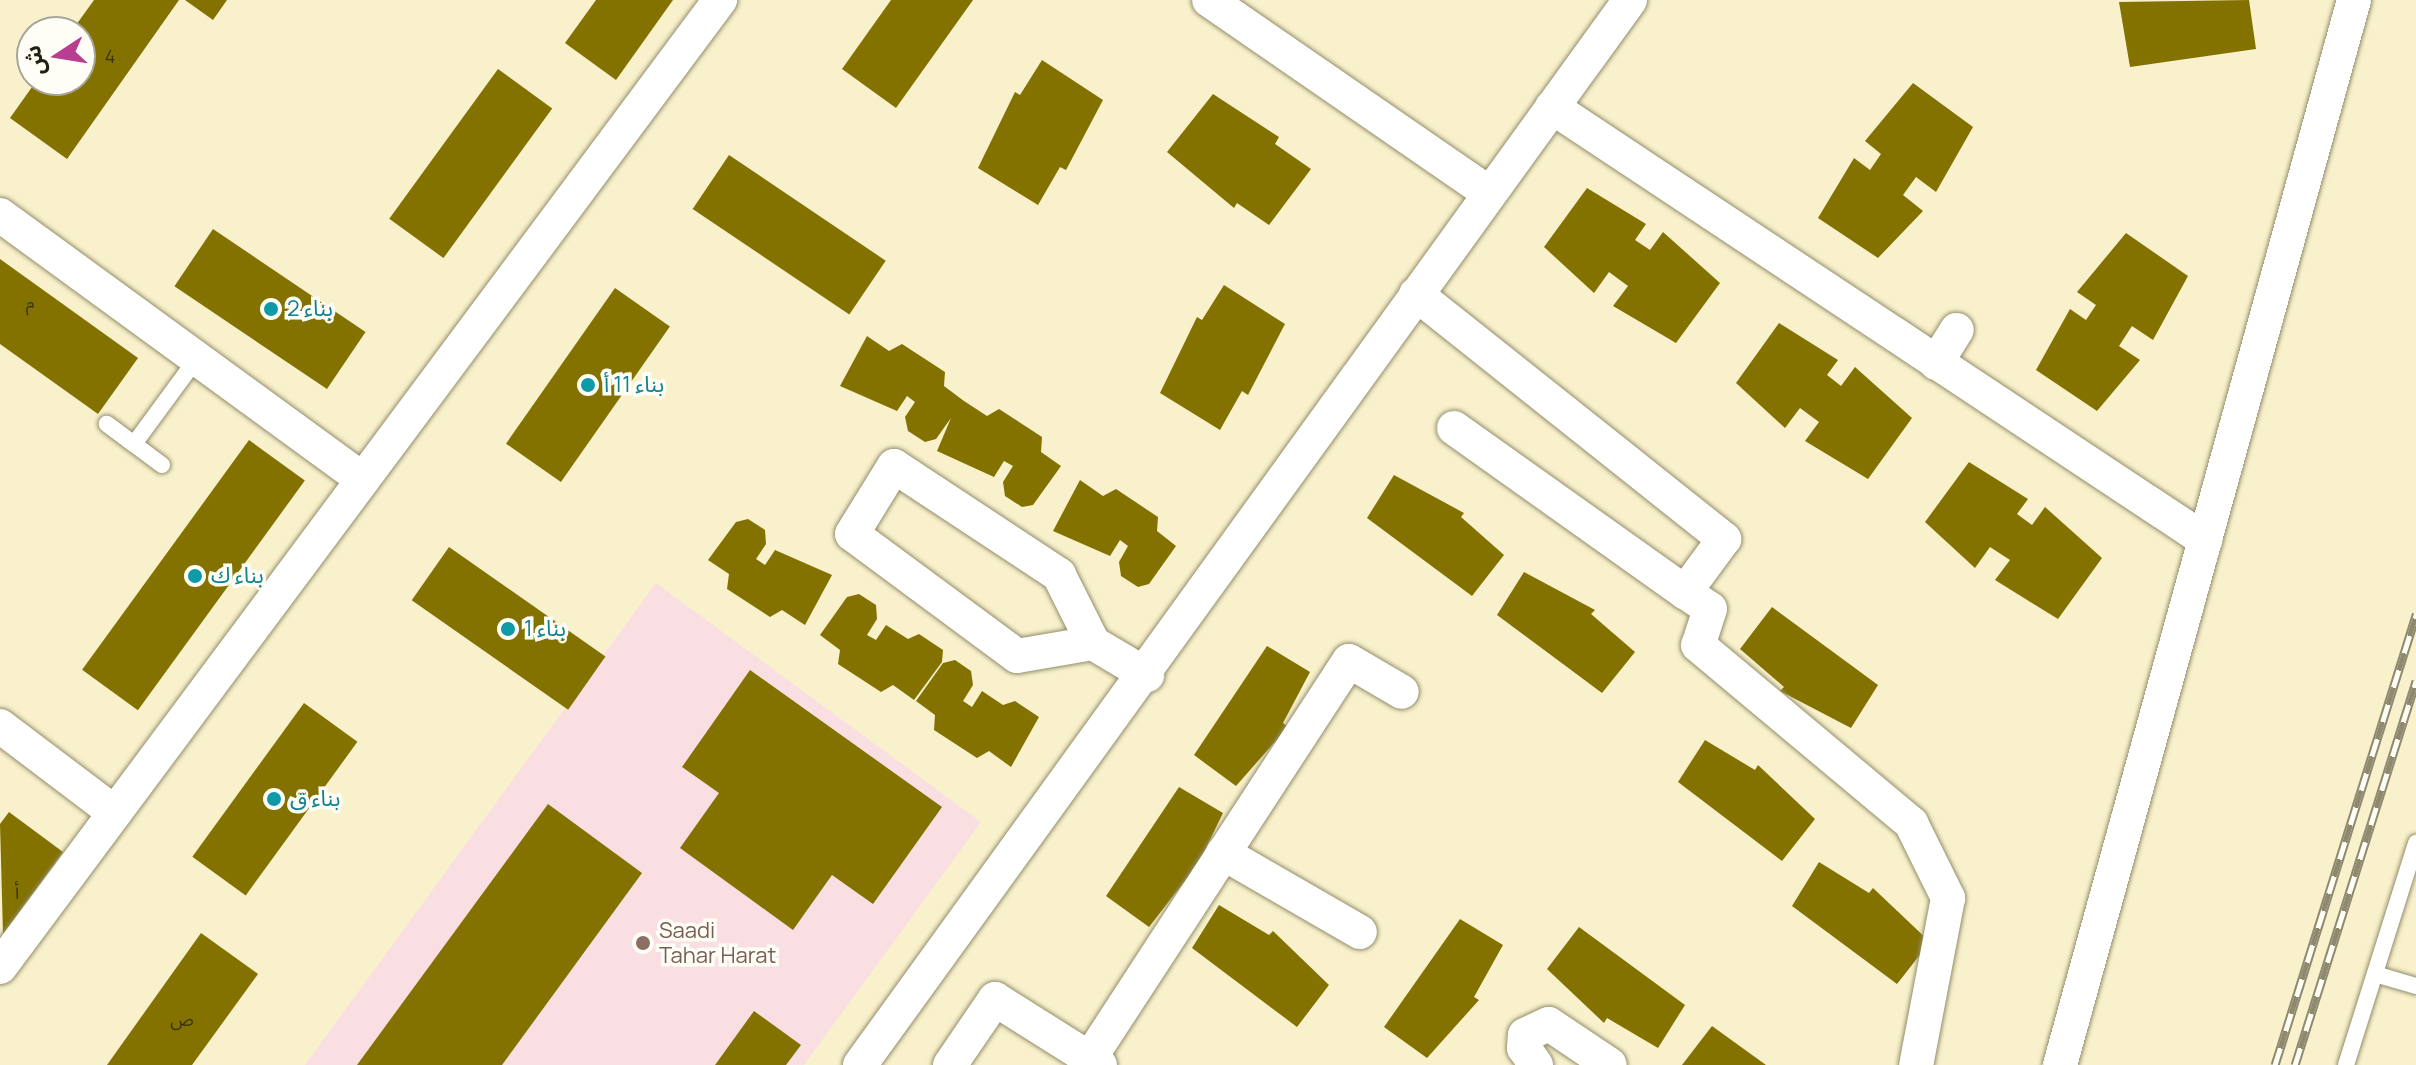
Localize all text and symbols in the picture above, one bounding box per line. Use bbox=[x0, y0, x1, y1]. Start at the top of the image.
north arrow bbox=[16, 16, 96, 96]
text: ش bbox=[17, 43, 52, 78]
house number: 4 bbox=[105, 45, 115, 67]
house number: م bbox=[26, 290, 34, 312]
place label: بناء 2 bbox=[287, 296, 333, 322]
marker: بناء 2 bbox=[262, 300, 280, 318]
place label: بناء 11 أ bbox=[604, 372, 664, 398]
marker: بناء 11 أ bbox=[579, 376, 597, 394]
place label: بناء ك bbox=[211, 563, 264, 589]
marker: بناء ك bbox=[186, 567, 204, 585]
place label: بناء 1 bbox=[524, 616, 566, 642]
marker: بناء 1 bbox=[499, 620, 517, 638]
place label: بناء ق bbox=[290, 786, 340, 812]
marker: بناء ق bbox=[265, 790, 283, 808]
house number: أ bbox=[15, 881, 19, 903]
place label: Saadi Tahar Harat bbox=[659, 917, 776, 968]
marker: Saadi Tahar Harat bbox=[634, 934, 652, 952]
house number: ص bbox=[170, 1008, 194, 1030]

